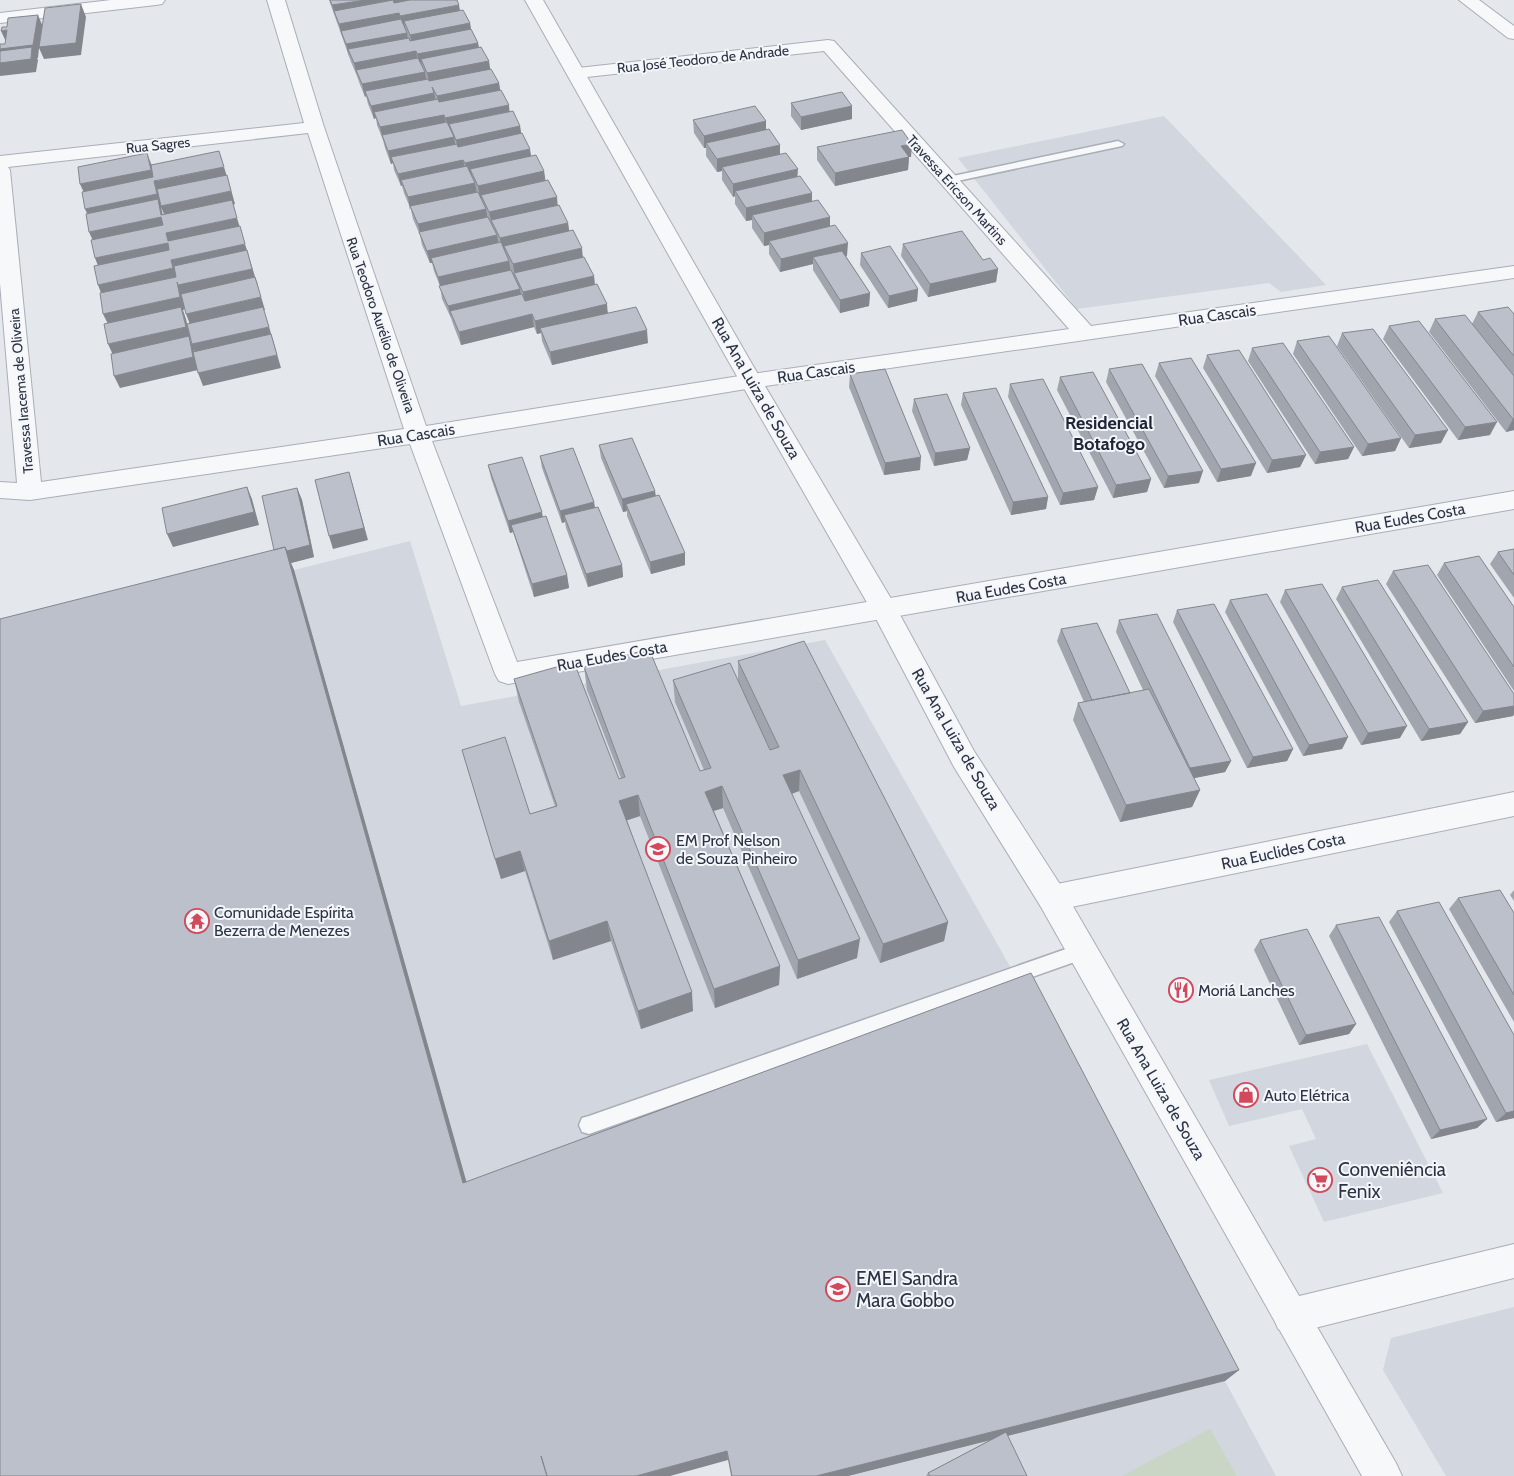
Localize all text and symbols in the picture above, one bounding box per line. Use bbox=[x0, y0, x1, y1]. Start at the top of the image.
street label: Rua José Teodoro de Andrade bbox=[616, 41, 790, 77]
street label: Travessa Ericson Martins bbox=[903, 131, 1011, 249]
street label: Rua Sagres bbox=[125, 133, 191, 157]
street label: Rua Teodoro Aurélio de Oliveira bbox=[342, 235, 420, 415]
street label: Rua Cascais bbox=[1177, 300, 1257, 330]
street label: Travessa Iracema de Oliveira bbox=[5, 308, 37, 474]
street label: Rua Ana Luiza de Souza bbox=[708, 314, 804, 462]
street label: Rua Cascais bbox=[776, 357, 856, 387]
district label: Residencial Botafogo bbox=[1065, 412, 1153, 455]
street label: Rua Cascais bbox=[376, 419, 456, 451]
street label: Rua Eudes Costa bbox=[1353, 499, 1467, 537]
street label: Rua Eudes Costa bbox=[954, 569, 1068, 607]
street label: Rua Eudes Costa bbox=[555, 637, 669, 675]
street label: Rua Ana Luiza de Souza bbox=[908, 665, 1004, 813]
street label: Rua Euclides Costa bbox=[1219, 829, 1347, 873]
place label: EM Prof Nelson de Souza Pinheiro bbox=[676, 831, 798, 868]
school or university icon: EM Prof Nelson de Souza Pinheiro bbox=[645, 836, 671, 862]
place label: Comunidade Espírita Bezerra de Menezes bbox=[214, 903, 354, 940]
temple icon: Comunidade Espírita Bezerra de Menezes bbox=[184, 908, 210, 934]
restaurant icon: Moriá Lanches bbox=[1168, 977, 1194, 1003]
place label: Moriá Lanches bbox=[1198, 981, 1295, 1000]
street label: Rua Ana Luiza de Souza bbox=[1113, 1015, 1209, 1163]
shop icon: Auto Elétrica bbox=[1233, 1082, 1259, 1108]
place label: Auto Elétrica bbox=[1264, 1086, 1350, 1105]
place label: Conveniência Fenix bbox=[1338, 1158, 1446, 1203]
supermarket icon: Conveniência Fenix bbox=[1307, 1167, 1333, 1193]
place label: EMEI Sandra Mara Gobbo bbox=[856, 1267, 958, 1312]
school or university icon: EMEI Sandra Mara Gobbo bbox=[825, 1276, 851, 1302]

